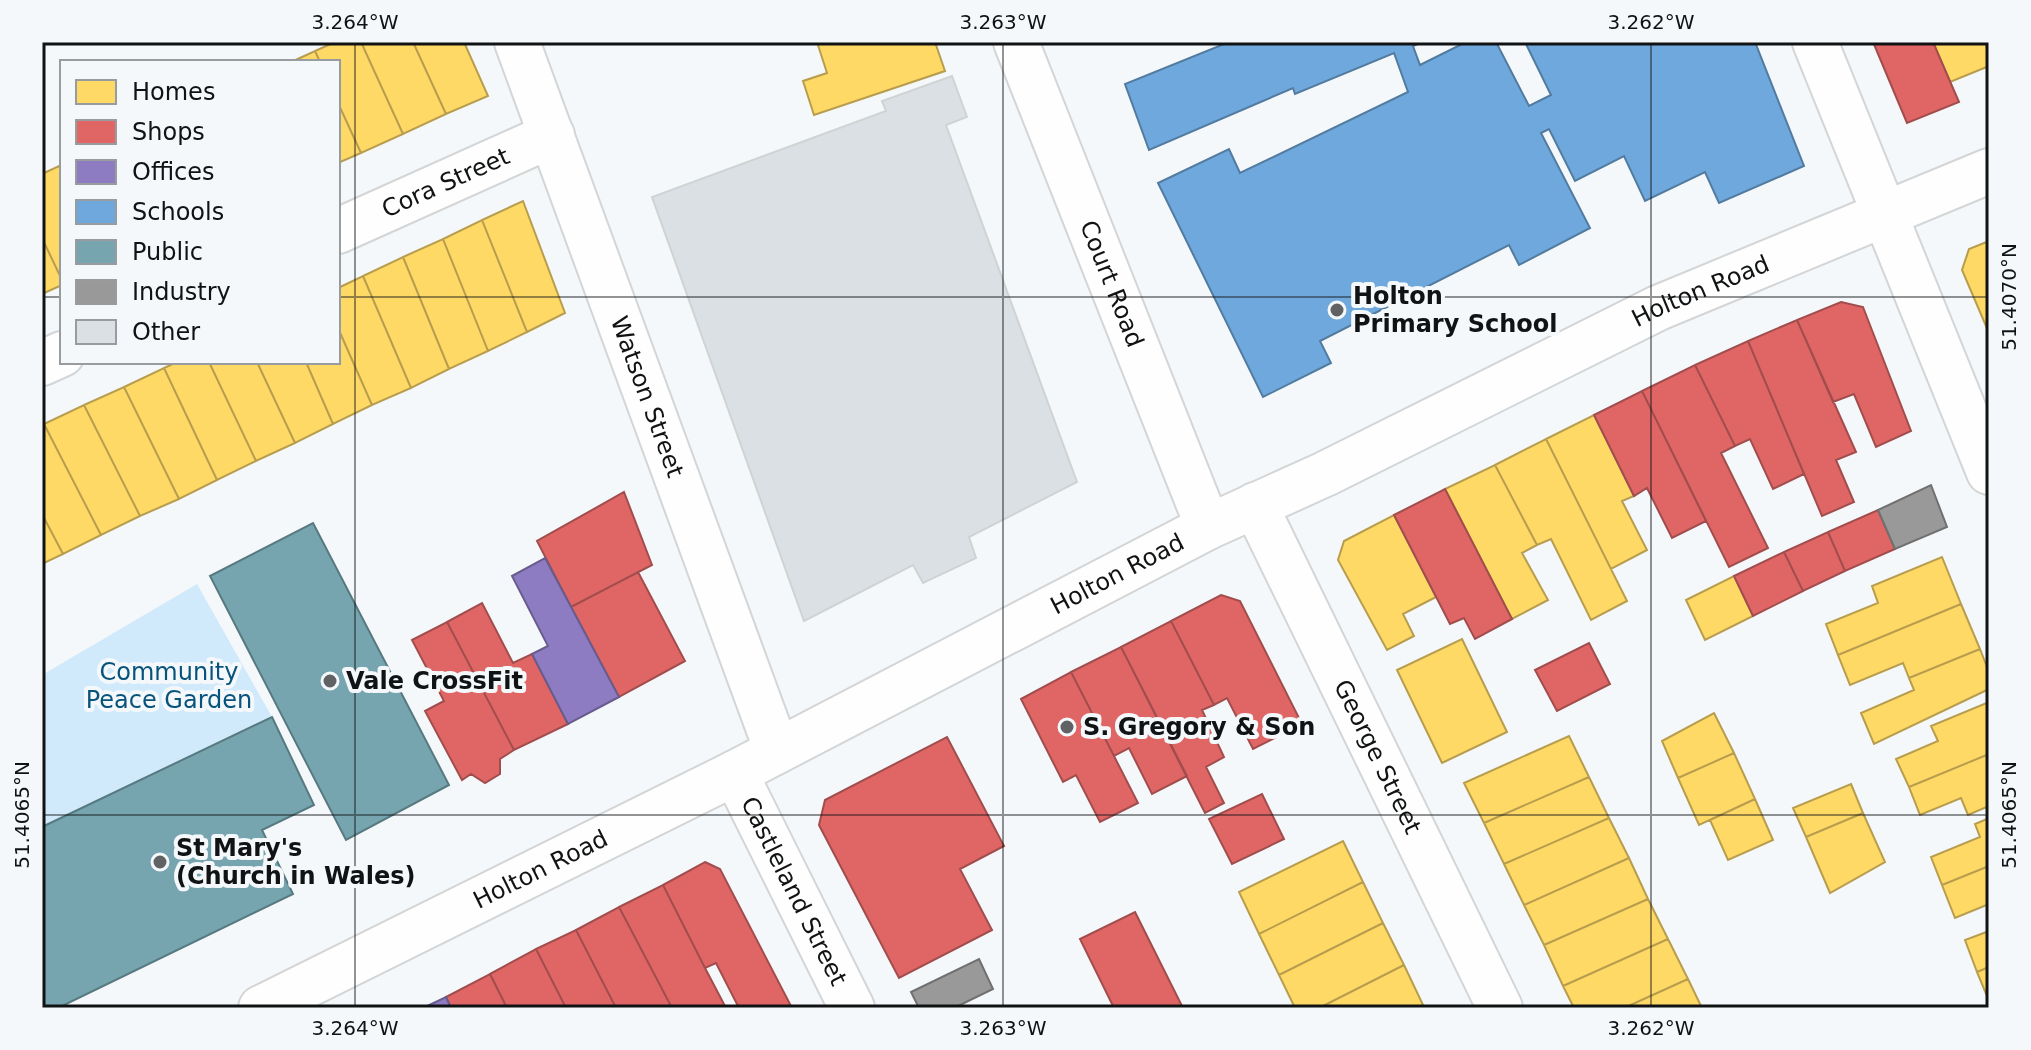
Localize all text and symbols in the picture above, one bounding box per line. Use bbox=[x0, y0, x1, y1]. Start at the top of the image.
text: 3.264°W bbox=[311, 10, 399, 34]
text: 3.263°W bbox=[959, 10, 1047, 34]
text: 3.262°W bbox=[1607, 10, 1695, 34]
legend bbox=[60, 60, 340, 364]
text: Homes bbox=[132, 78, 215, 106]
text: Shops bbox=[132, 118, 205, 146]
street label: Cora Street bbox=[378, 142, 514, 223]
text: Offices bbox=[132, 158, 215, 186]
text: Schools bbox=[132, 198, 224, 226]
street label: Court Road bbox=[1074, 216, 1149, 351]
text: Public bbox=[132, 238, 203, 266]
text: 51.4070°N bbox=[1997, 243, 2021, 351]
street label: Holton Road bbox=[1627, 249, 1773, 333]
text: Industry bbox=[132, 278, 231, 306]
place label: Holton Primary School bbox=[1353, 282, 1558, 338]
marker: Holton Primary School bbox=[1328, 301, 1346, 319]
street label: Watson Street bbox=[605, 313, 689, 481]
text: Other bbox=[132, 318, 200, 346]
street label: Holton Road bbox=[1046, 528, 1189, 620]
park label: Community Peace Garden bbox=[86, 658, 252, 714]
place label: Vale CrossFit bbox=[346, 667, 523, 695]
marker: Vale CrossFit bbox=[321, 672, 339, 690]
street label: George Street bbox=[1328, 675, 1427, 838]
place label: S. Gregory & Son bbox=[1083, 713, 1315, 741]
marker: S. Gregory & Son bbox=[1058, 718, 1076, 736]
text: 51.4065°N bbox=[10, 761, 34, 869]
text: 51.4065°N bbox=[1997, 761, 2021, 869]
street label: Castleland Street bbox=[735, 792, 853, 990]
street label: Holton Road bbox=[469, 824, 612, 915]
place label: St Mary's (Church in Wales) bbox=[176, 834, 416, 890]
marker: St Mary's (Church in Wales) bbox=[151, 853, 169, 871]
text: 3.264°W bbox=[311, 1016, 399, 1040]
text: 3.263°W bbox=[959, 1016, 1047, 1040]
text: 3.262°W bbox=[1607, 1016, 1695, 1040]

